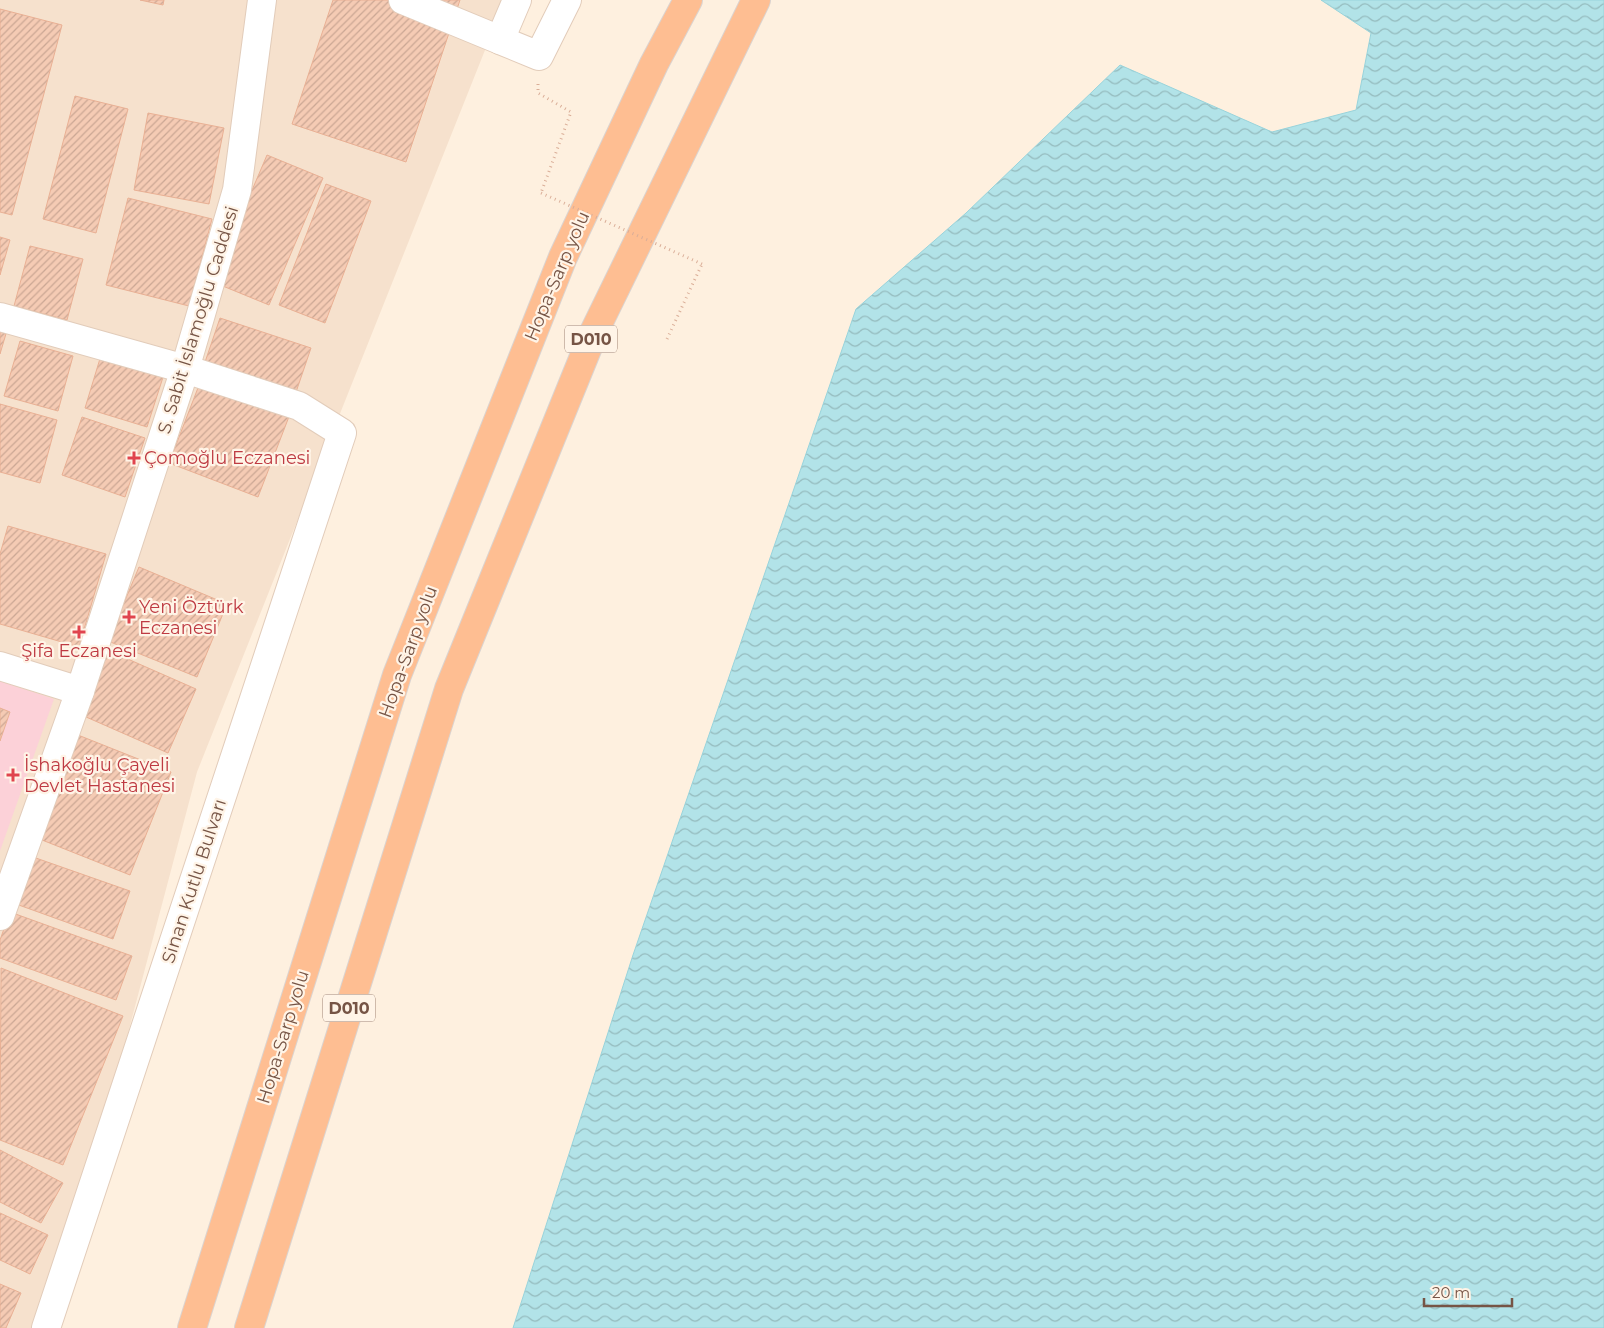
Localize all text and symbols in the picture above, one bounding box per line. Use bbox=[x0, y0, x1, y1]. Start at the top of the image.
street label: S. Sabit İslamoğlu Caddesi bbox=[153, 204, 243, 436]
street label: Hopa-Sarp yolu bbox=[520, 208, 594, 344]
road number: D010 bbox=[565, 326, 617, 352]
place label: Çomoğlu Eczanesi bbox=[144, 447, 310, 469]
marker: Çomoğlu Eczanesi bbox=[128, 452, 140, 464]
street label: Hopa-Sarp yolu bbox=[374, 583, 442, 721]
place label: Yeni Öztürk Eczanesi bbox=[139, 596, 244, 639]
marker: Yeni Öztürk Eczanesi bbox=[123, 611, 135, 623]
marker: Şifa Eczanesi bbox=[73, 626, 85, 638]
place label: Şifa Eczanesi bbox=[21, 640, 137, 662]
place label: İshakoğlu Çayeli Devlet Hastanesi bbox=[24, 754, 175, 797]
marker: İshakoğlu Çayeli Devlet Hastanesi bbox=[6, 768, 20, 782]
street label: Sinan Kutlu Bulvarı bbox=[157, 796, 231, 966]
street label: Hopa-Sarp yolu bbox=[252, 967, 314, 1107]
road number: D010 bbox=[323, 994, 375, 1021]
scale bar bbox=[1424, 1276, 1512, 1308]
text: 20 m bbox=[1432, 1283, 1470, 1302]

